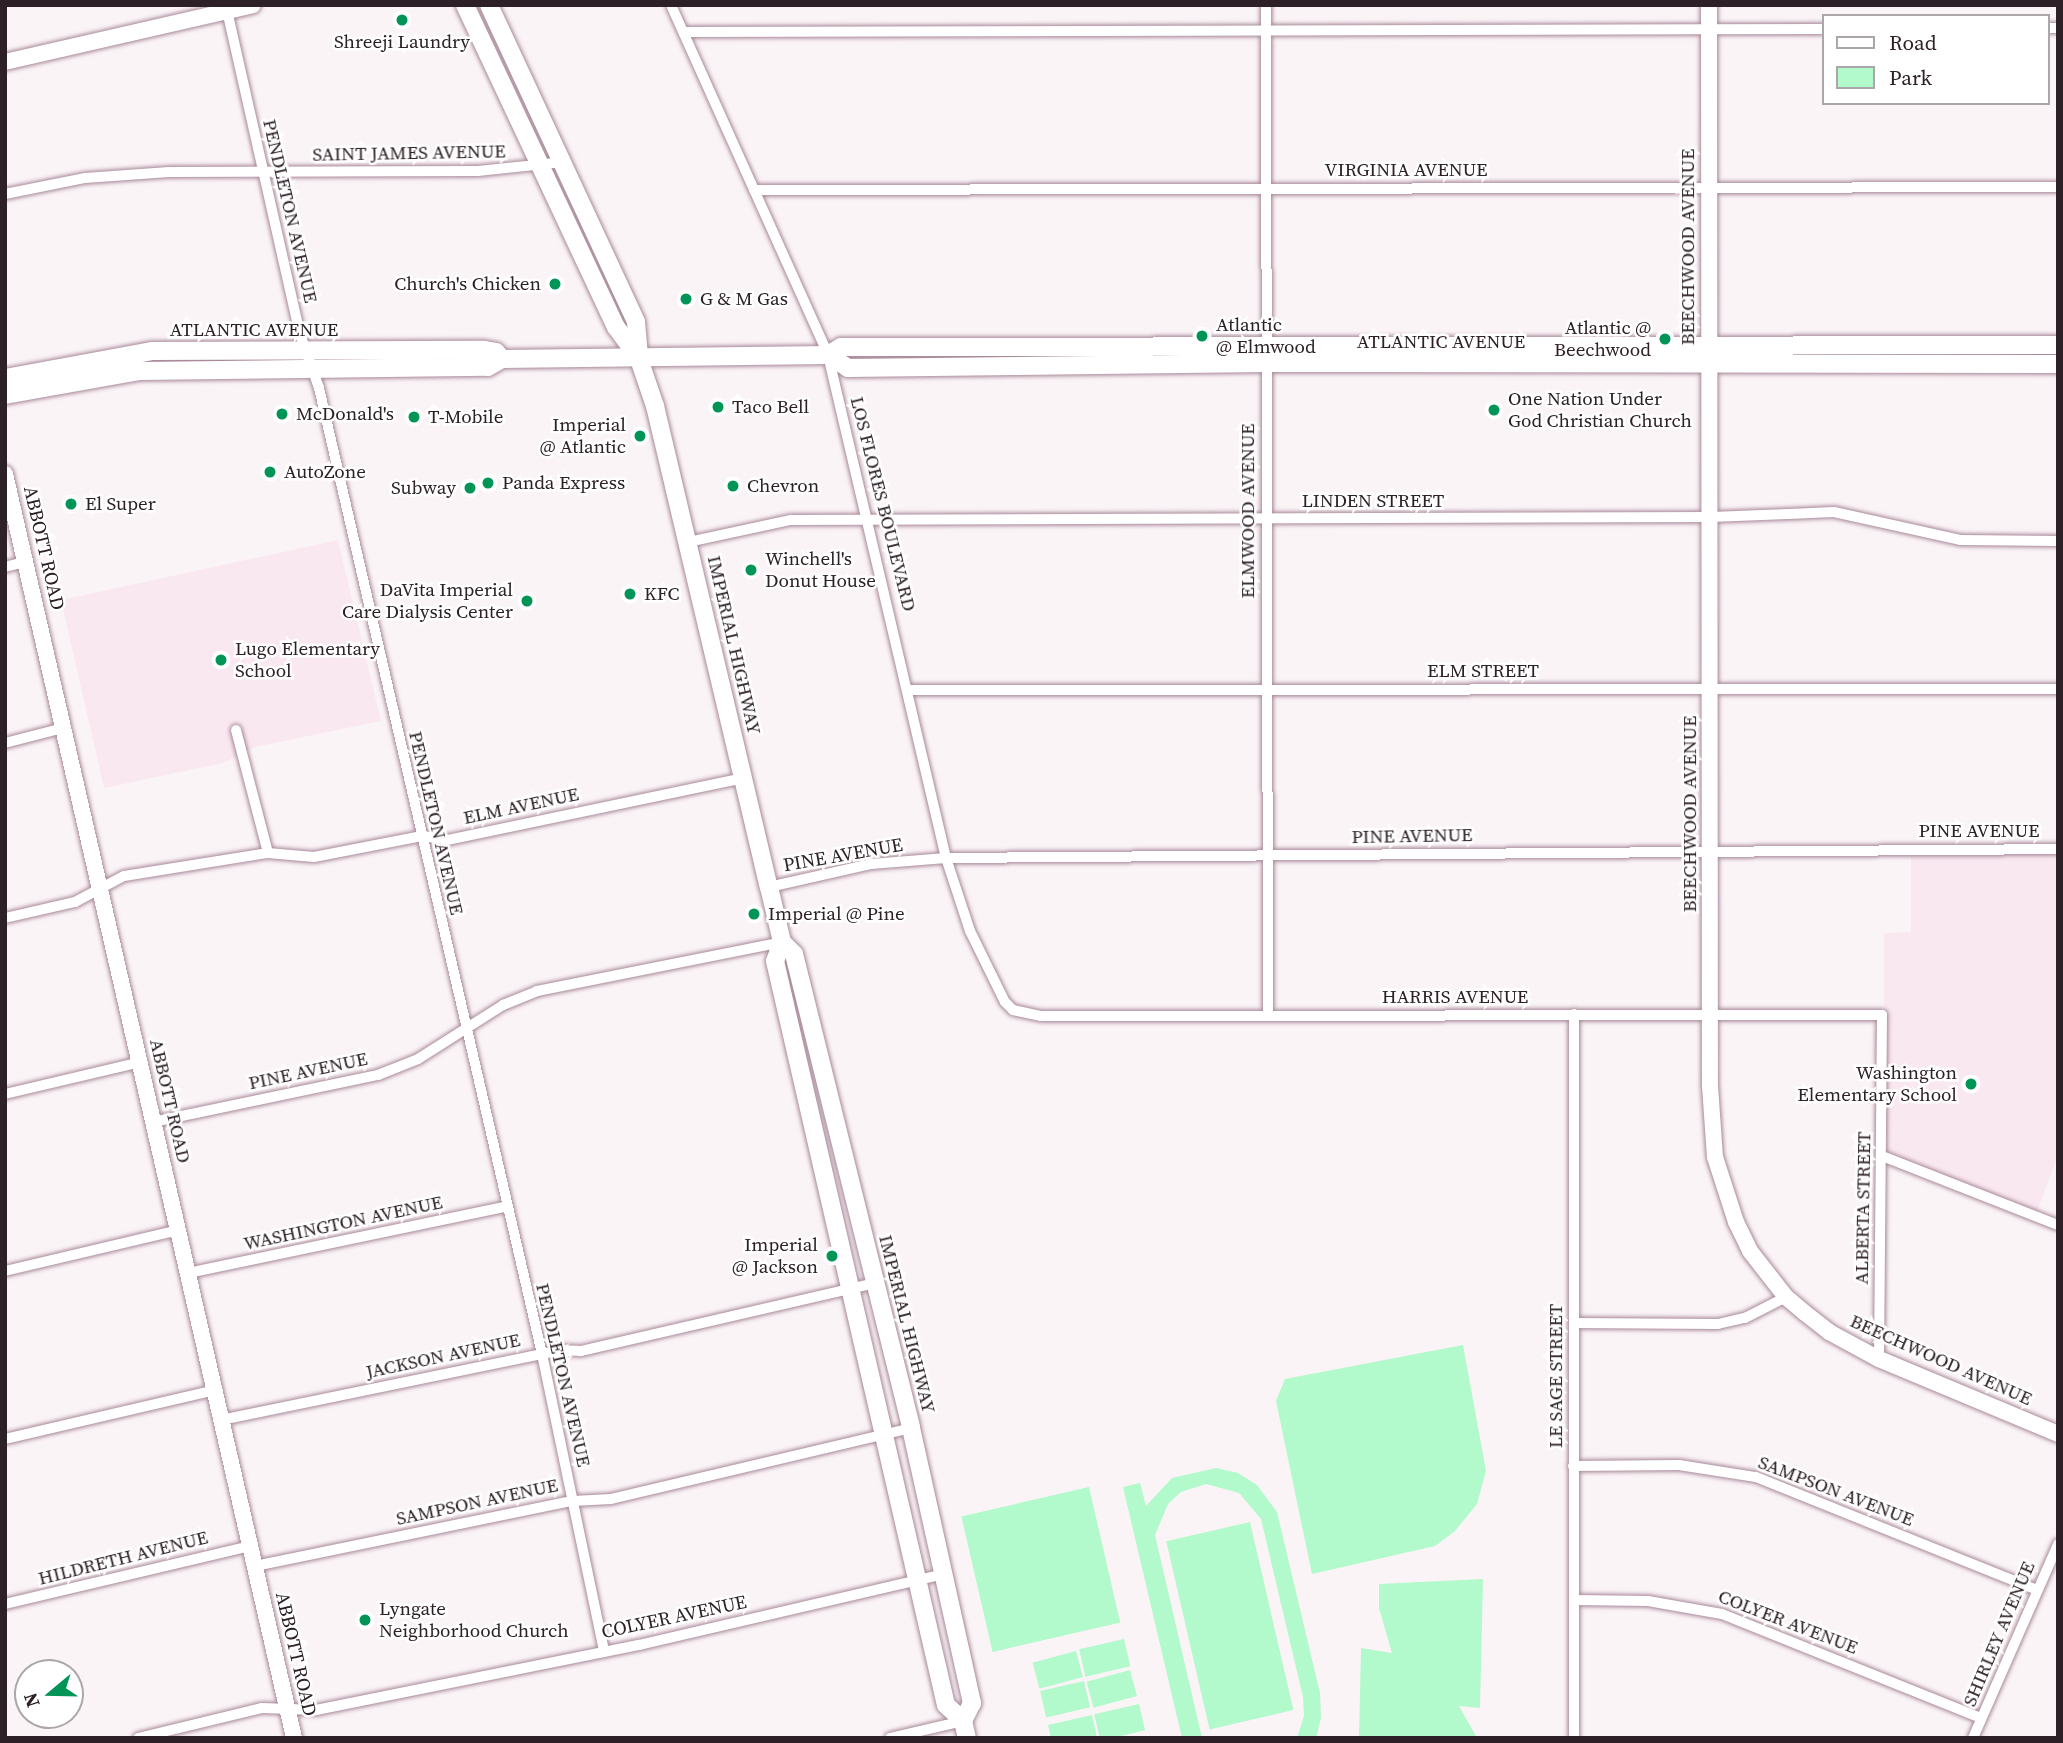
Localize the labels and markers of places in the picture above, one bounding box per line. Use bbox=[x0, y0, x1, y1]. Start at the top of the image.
marker: Shreeji Laundry bbox=[394, 12, 410, 28]
place label: Shreeji Laundry bbox=[334, 31, 470, 53]
place label: Church's Chicken bbox=[394, 273, 541, 295]
marker: Church's Chicken bbox=[547, 276, 563, 292]
place label: G & M Gas bbox=[700, 288, 788, 310]
marker: G & M Gas bbox=[678, 291, 694, 307]
place label: Atlantic @ Elmwood bbox=[1216, 314, 1316, 358]
place label: Atlantic @ Beechwood bbox=[1554, 317, 1651, 361]
marker: Atlantic @ Elmwood bbox=[1194, 328, 1210, 344]
marker: Atlantic @ Beechwood bbox=[1657, 331, 1673, 347]
place label: One Nation Under God Christian Church bbox=[1508, 388, 1692, 432]
place label: Taco Bell bbox=[732, 396, 809, 418]
marker: Taco Bell bbox=[710, 399, 726, 415]
marker: One Nation Under God Christian Church bbox=[1486, 402, 1502, 418]
place label: McDonald's bbox=[296, 403, 394, 425]
marker: McDonald's bbox=[274, 406, 290, 422]
place label: T-Mobile bbox=[428, 406, 503, 428]
marker: T-Mobile bbox=[406, 409, 422, 425]
place label: Imperial @ Atlantic bbox=[540, 414, 626, 458]
marker: Imperial @ Atlantic bbox=[632, 428, 648, 444]
place label: AutoZone bbox=[284, 461, 366, 483]
marker: AutoZone bbox=[262, 464, 278, 480]
place label: Panda Express bbox=[502, 472, 625, 494]
marker: Panda Express bbox=[480, 475, 496, 491]
place label: Chevron bbox=[747, 475, 819, 497]
place label: Subway bbox=[391, 477, 456, 499]
marker: Chevron bbox=[725, 478, 741, 494]
marker: Subway bbox=[462, 480, 478, 496]
place label: El Super bbox=[85, 493, 156, 515]
marker: El Super bbox=[63, 496, 79, 512]
place label: Winchell's Donut House bbox=[765, 548, 876, 592]
marker: Winchell's Donut House bbox=[743, 562, 759, 578]
place label: DaVita Imperial Care Dialysis Center bbox=[342, 579, 513, 623]
place label: KFC bbox=[644, 583, 679, 605]
marker: KFC bbox=[622, 586, 638, 602]
marker: DaVita Imperial Care Dialysis Center bbox=[519, 593, 535, 609]
place label: Lugo Elementary School bbox=[235, 638, 380, 682]
marker: Lugo Elementary School bbox=[213, 652, 229, 668]
place label: Imperial @ Pine bbox=[768, 903, 905, 925]
marker: Imperial @ Pine bbox=[746, 906, 762, 922]
place label: Washington Elementary School bbox=[1797, 1062, 1957, 1106]
marker: Washington Elementary School bbox=[1963, 1076, 1979, 1092]
place label: Imperial @ Jackson bbox=[732, 1234, 818, 1278]
marker: Imperial @ Jackson bbox=[824, 1248, 840, 1264]
place label: Lyngate Neighborhood Church bbox=[379, 1598, 569, 1642]
marker: Lyngate Neighborhood Church bbox=[357, 1612, 373, 1628]

